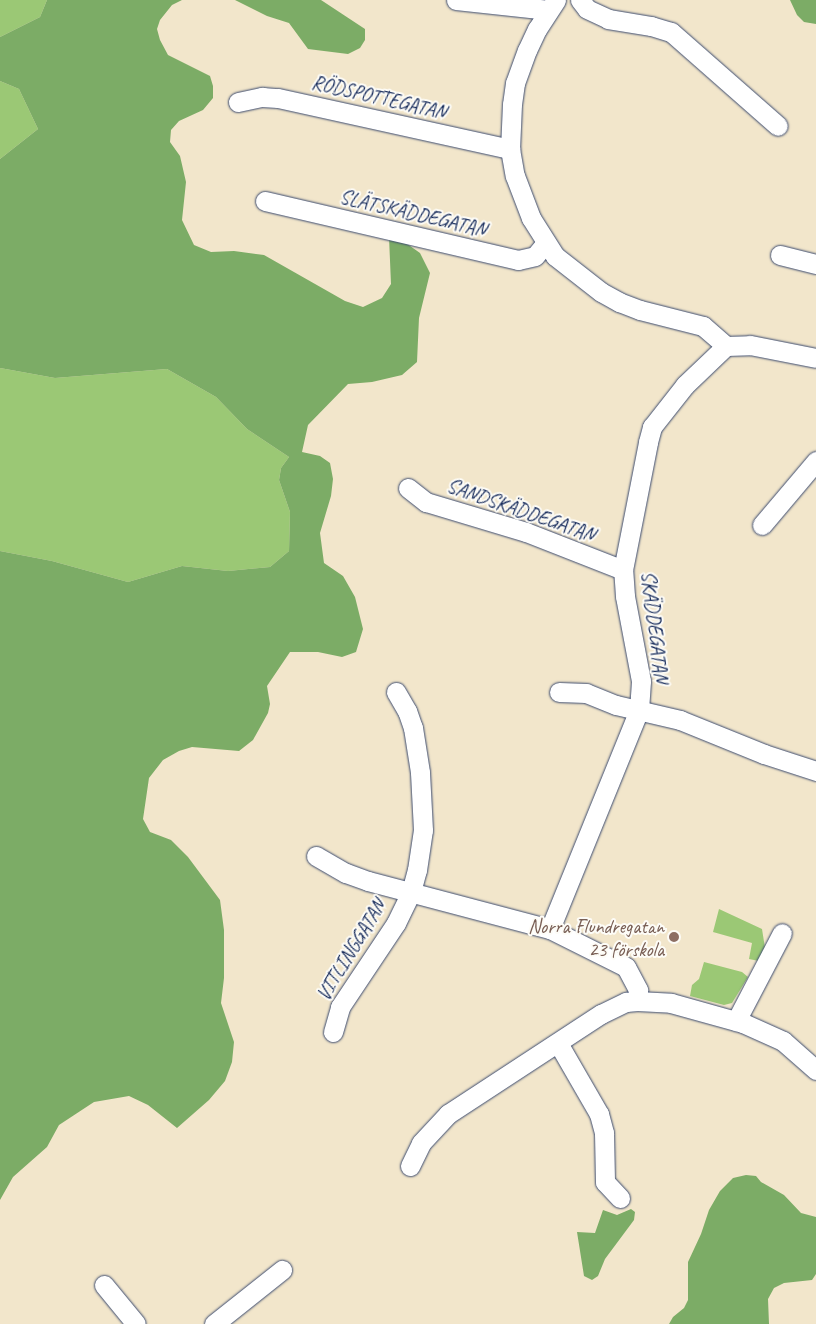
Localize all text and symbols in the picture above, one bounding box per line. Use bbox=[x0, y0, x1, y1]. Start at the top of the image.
street label: RÖDSPOTTEGATAN bbox=[310, 70, 448, 124]
street label: SLÄTSKÄDDEGATAN bbox=[337, 184, 489, 242]
street label: SANDSKÄDDEGATAN bbox=[444, 473, 598, 547]
street label: SKÄDDEGATAN bbox=[636, 570, 674, 684]
street label: VITLINGGATAN bbox=[311, 895, 391, 1005]
place label: Norra Flundregatan 23 förskola bbox=[527, 914, 664, 961]
marker: Norra Flundregatan 23 förskola bbox=[668, 931, 680, 943]

